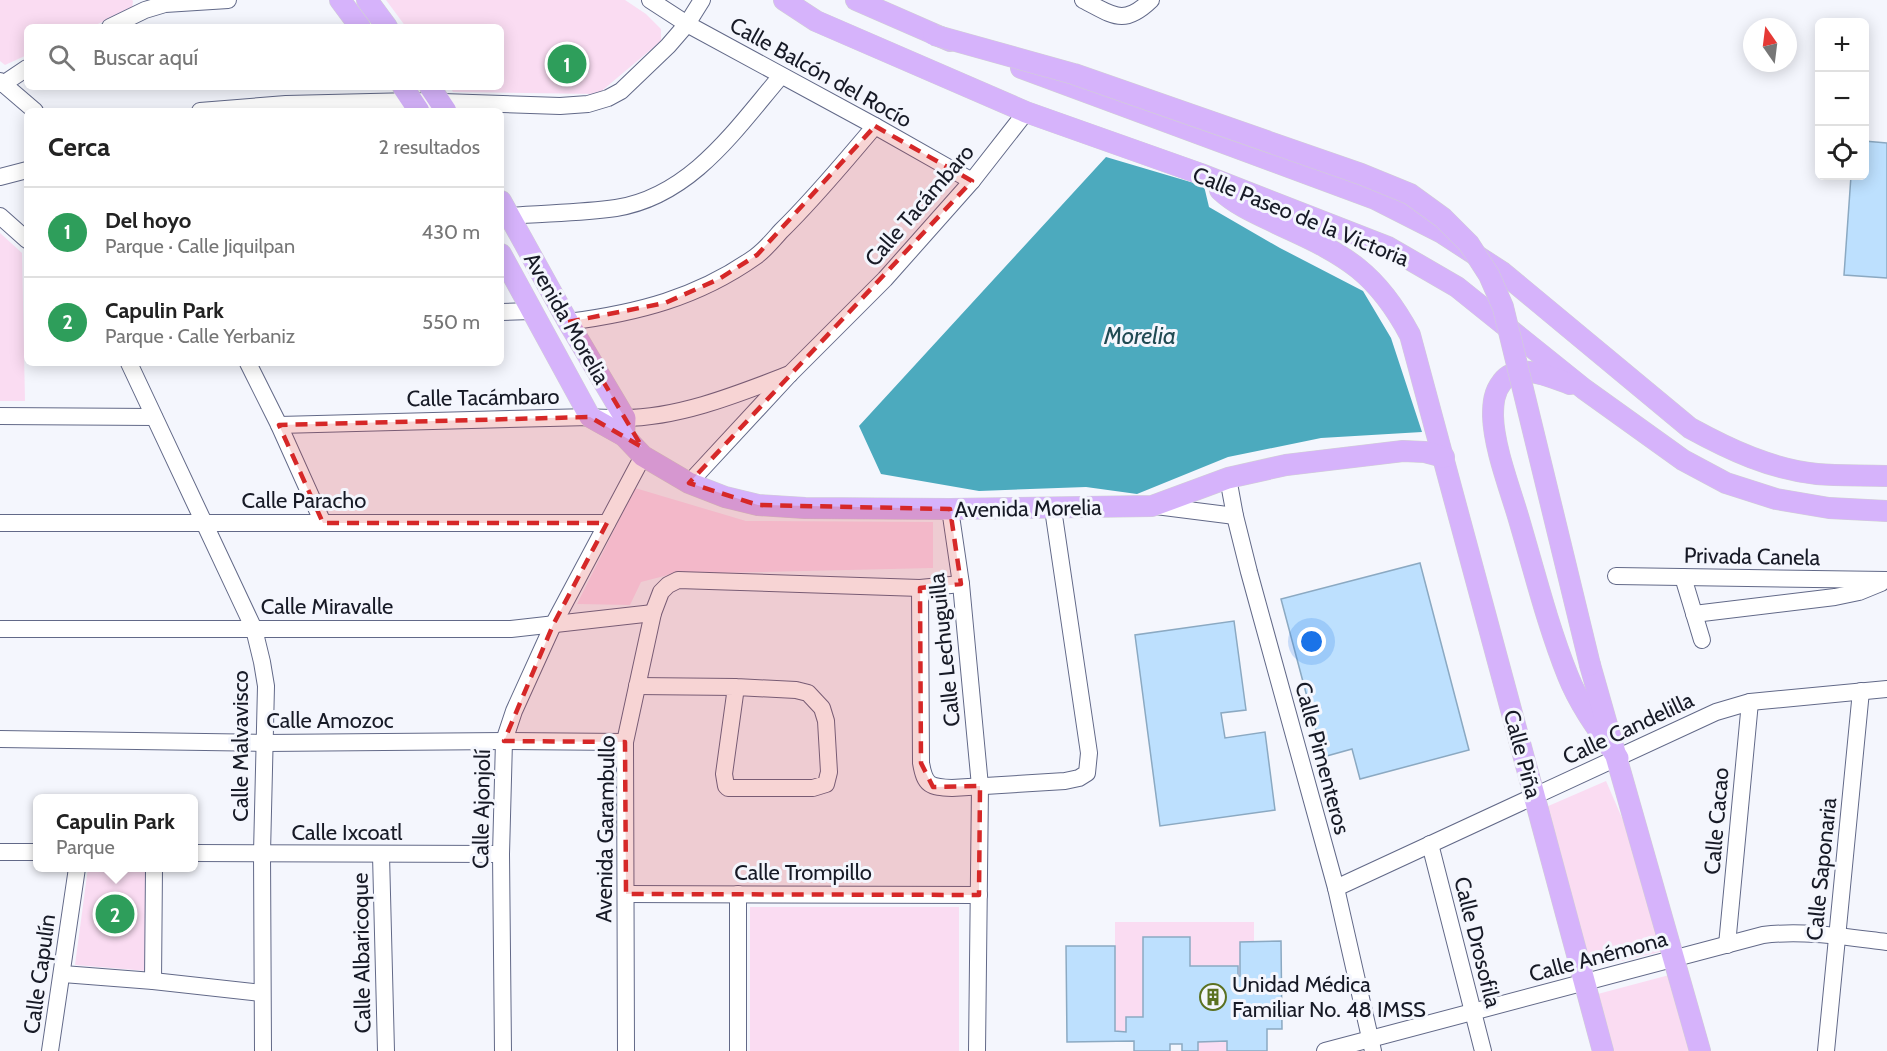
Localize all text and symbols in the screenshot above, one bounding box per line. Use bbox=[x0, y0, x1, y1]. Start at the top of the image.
street label: Calle Balcón del Rocío bbox=[725, 11, 916, 134]
north arrow bbox=[1743, 18, 1797, 72]
map controls bbox=[1815, 18, 1869, 180]
button: + bbox=[1815, 18, 1869, 72]
search box bbox=[24, 24, 504, 90]
icon: search bbox=[45, 41, 78, 74]
pin: 1 bbox=[548, 42, 586, 86]
text: Buscar aquí bbox=[93, 44, 198, 71]
button: − bbox=[1815, 72, 1869, 126]
button: locate bbox=[1815, 126, 1869, 180]
text: Cerca bbox=[48, 131, 110, 163]
text: 2 resultados bbox=[379, 135, 480, 159]
street label: Calle Tacámbaro bbox=[859, 139, 980, 272]
street label: Calle Paseo de la Victoria bbox=[1189, 161, 1413, 272]
text: Del hoyo bbox=[105, 207, 191, 234]
text: 1 bbox=[64, 220, 71, 244]
text: 430 m bbox=[422, 220, 480, 244]
text: Parque · Calle Jiquilpan bbox=[105, 234, 295, 258]
street label: Avenida Morelia bbox=[518, 248, 615, 389]
text: Capulin Park bbox=[105, 297, 224, 324]
text: 2 bbox=[62, 310, 73, 334]
text: 550 m bbox=[422, 310, 480, 334]
water label: Morelia bbox=[1103, 321, 1176, 350]
text: Parque · Calle Yerbaniz bbox=[105, 324, 295, 348]
street label: Calle Tacámbaro bbox=[406, 383, 560, 412]
street label: Calle Paracho bbox=[242, 487, 366, 514]
street label: Avenida Morelia bbox=[954, 494, 1102, 523]
street label: Privada Canela bbox=[1684, 542, 1821, 571]
street label: Calle Lechuguilla bbox=[923, 571, 966, 728]
street label: Calle Miravalle bbox=[261, 593, 393, 620]
your location bbox=[1297, 627, 1326, 656]
street label: Calle Malvavisco bbox=[227, 670, 254, 822]
street label: Calle Pimenteros bbox=[1289, 679, 1356, 837]
street label: Calle Candelilla bbox=[1558, 686, 1698, 771]
street label: Calle Amozoc bbox=[266, 707, 394, 734]
street label: Calle Piña bbox=[1498, 707, 1547, 802]
street label: Avenida Garambullo bbox=[590, 735, 621, 923]
street label: Calle Ajonjolí bbox=[467, 749, 496, 869]
street label: Calle Cacao bbox=[1698, 766, 1735, 876]
popup bbox=[33, 794, 198, 872]
street label: Calle Saponaria bbox=[1801, 796, 1842, 942]
text: Capulin Park bbox=[56, 808, 175, 835]
street label: Calle Ixcoatl bbox=[291, 819, 403, 846]
text: Parque bbox=[56, 835, 115, 859]
street label: Calle Trompillo bbox=[734, 859, 872, 886]
street label: Calle Albaricoque bbox=[347, 872, 376, 1033]
street label: Calle Drosofila bbox=[1448, 874, 1507, 1011]
pin: 2 bbox=[96, 892, 134, 936]
street label: Calle Capulín bbox=[18, 912, 61, 1036]
street label: Calle Anémona bbox=[1526, 925, 1671, 988]
place label: Unidad Médica Familiar No. 48 IMSS bbox=[1232, 971, 1426, 1023]
building icon: Unidad Médica Familiar No. 48 IMSS bbox=[1198, 982, 1228, 1012]

